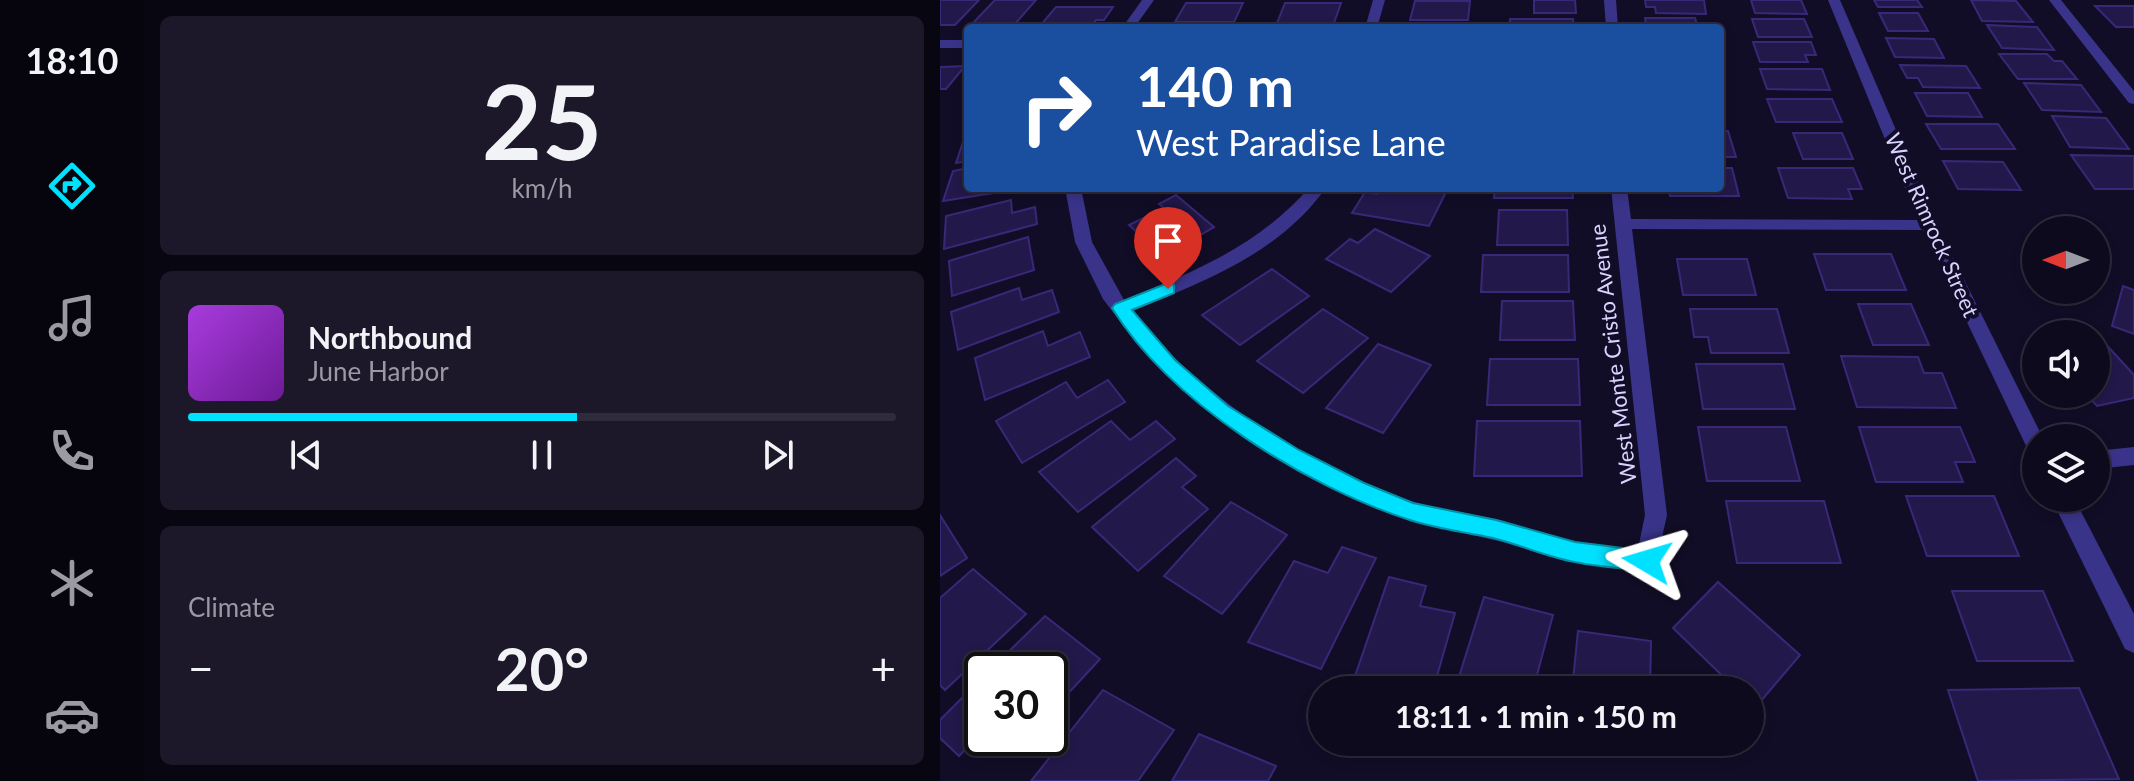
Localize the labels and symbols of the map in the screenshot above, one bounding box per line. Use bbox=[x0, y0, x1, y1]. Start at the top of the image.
street label: West Rimrock Street bbox=[1880, 129, 1985, 321]
pin bbox=[1134, 207, 1202, 289]
north arrow bbox=[2022, 216, 2110, 304]
street label: West Monte Cristo Avenue bbox=[1583, 223, 1642, 485]
position arrow bbox=[1605, 519, 1689, 603]
speed limit sign: 30 bbox=[964, 652, 1068, 756]

